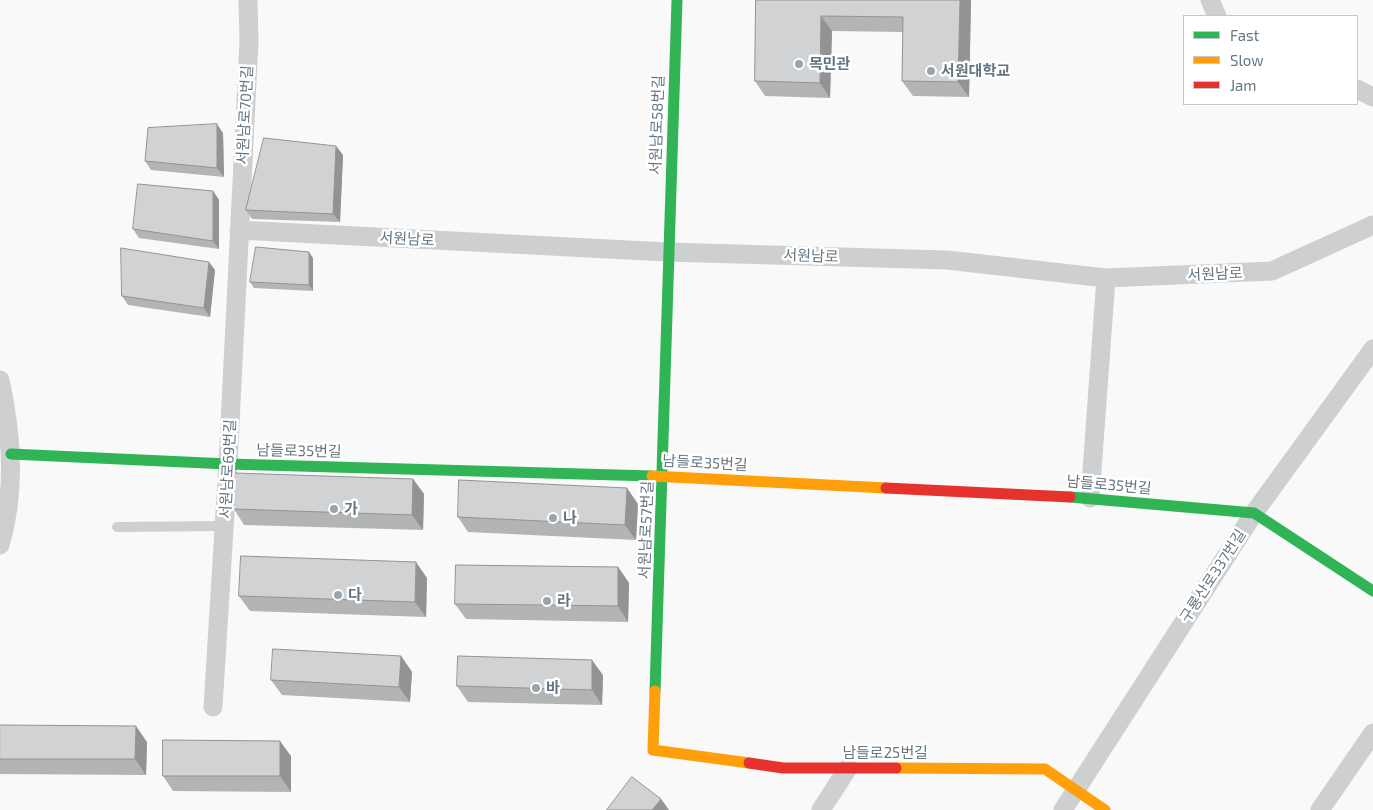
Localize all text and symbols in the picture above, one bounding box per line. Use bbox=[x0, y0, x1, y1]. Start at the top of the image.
legend bbox=[1183, 15, 1358, 105]
text: Fast bbox=[1230, 26, 1259, 44]
text: Slow bbox=[1230, 51, 1264, 69]
place label: 목민관 bbox=[809, 55, 850, 73]
marker: 목민관 bbox=[793, 58, 805, 70]
place label: 서원대학교 bbox=[941, 62, 1010, 80]
street label: 서원남로70번길 bbox=[233, 65, 257, 165]
marker: 서원대학교 bbox=[925, 65, 937, 77]
street label: 서원남로58번길 bbox=[646, 75, 668, 175]
text: Jam bbox=[1230, 76, 1256, 94]
street label: 서원남로 bbox=[379, 229, 435, 249]
street label: 서원남로 bbox=[783, 246, 839, 266]
street label: 서원남로 bbox=[1187, 264, 1243, 284]
street label: 서원남로69번길 bbox=[216, 419, 240, 519]
street label: 남들로35번길 bbox=[256, 441, 342, 461]
street label: 남들로35번길 bbox=[662, 452, 748, 474]
street label: 남들로35번길 bbox=[1066, 472, 1152, 498]
street label: 서원남로57번길 bbox=[635, 480, 657, 580]
place label: 가 bbox=[344, 500, 358, 518]
marker: 가 bbox=[328, 503, 340, 515]
place label: 나 bbox=[563, 509, 577, 527]
marker: 나 bbox=[547, 512, 559, 524]
street label: 구룡산로337번길 bbox=[1176, 526, 1250, 626]
place label: 다 bbox=[348, 586, 362, 604]
marker: 다 bbox=[332, 589, 344, 601]
place label: 라 bbox=[557, 592, 571, 610]
marker: 라 bbox=[541, 595, 553, 607]
place label: 바 bbox=[546, 679, 560, 697]
marker: 바 bbox=[530, 682, 542, 694]
street label: 남들로25번길 bbox=[842, 744, 928, 762]

